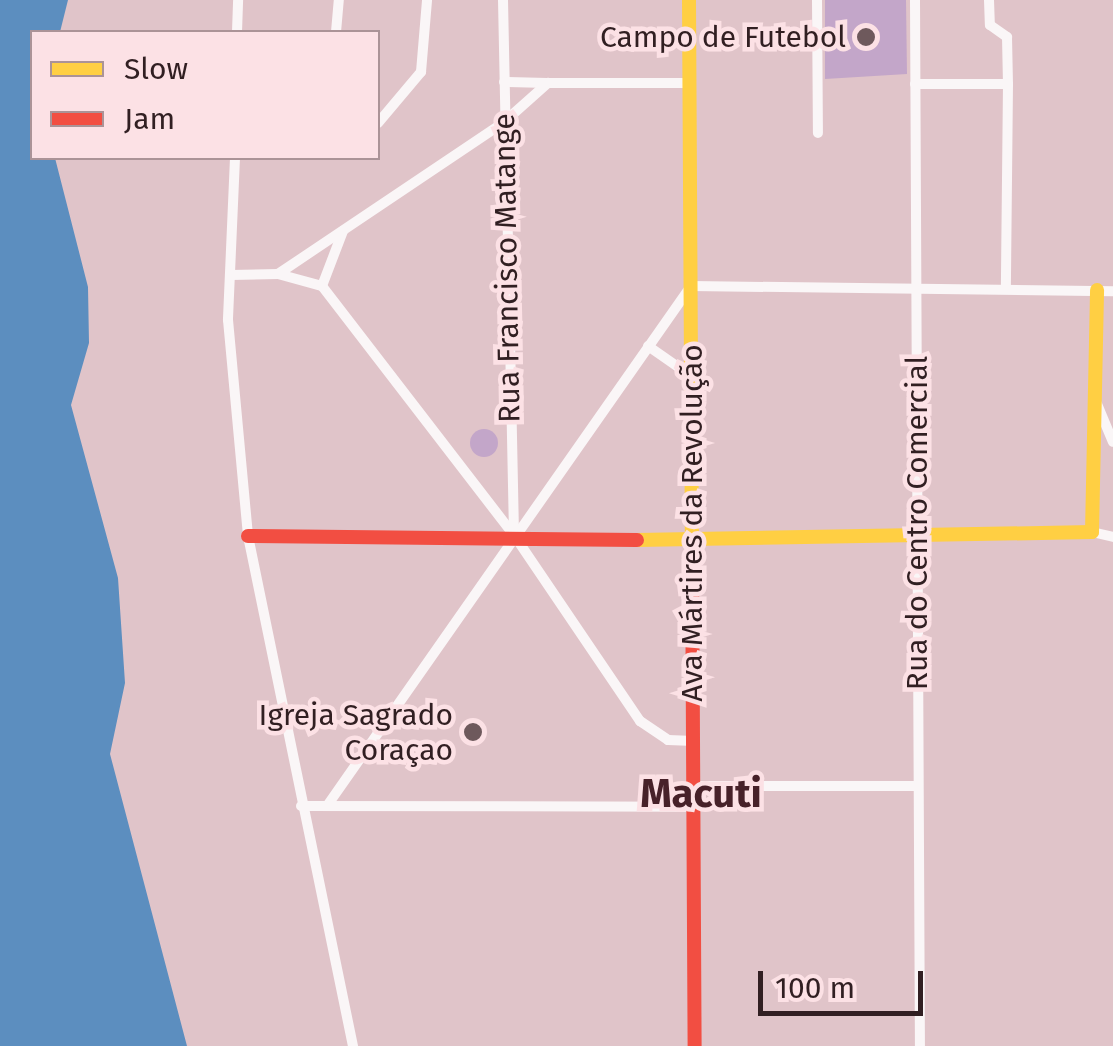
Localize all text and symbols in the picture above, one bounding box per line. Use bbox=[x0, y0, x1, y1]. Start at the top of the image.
place label: Campo de Futebol bbox=[600, 19, 846, 55]
marker: Campo de Futebol bbox=[855, 26, 877, 48]
legend bbox=[30, 30, 380, 160]
text: Slow bbox=[124, 51, 188, 87]
text: Jam bbox=[124, 101, 175, 137]
street label: Rua Francisco Matange bbox=[486, 113, 528, 423]
street label: Ava Mártires da Revolução bbox=[674, 344, 710, 702]
street label: Rua do Centro Comercial bbox=[899, 356, 935, 690]
place label: Igreja Sagrado Coraçao bbox=[259, 697, 453, 768]
marker: Igreja Sagrado Coraçao bbox=[462, 721, 484, 743]
district label: Macuti bbox=[640, 770, 762, 818]
scale bar bbox=[763, 951, 928, 1013]
text: 100 m bbox=[775, 970, 855, 1006]

